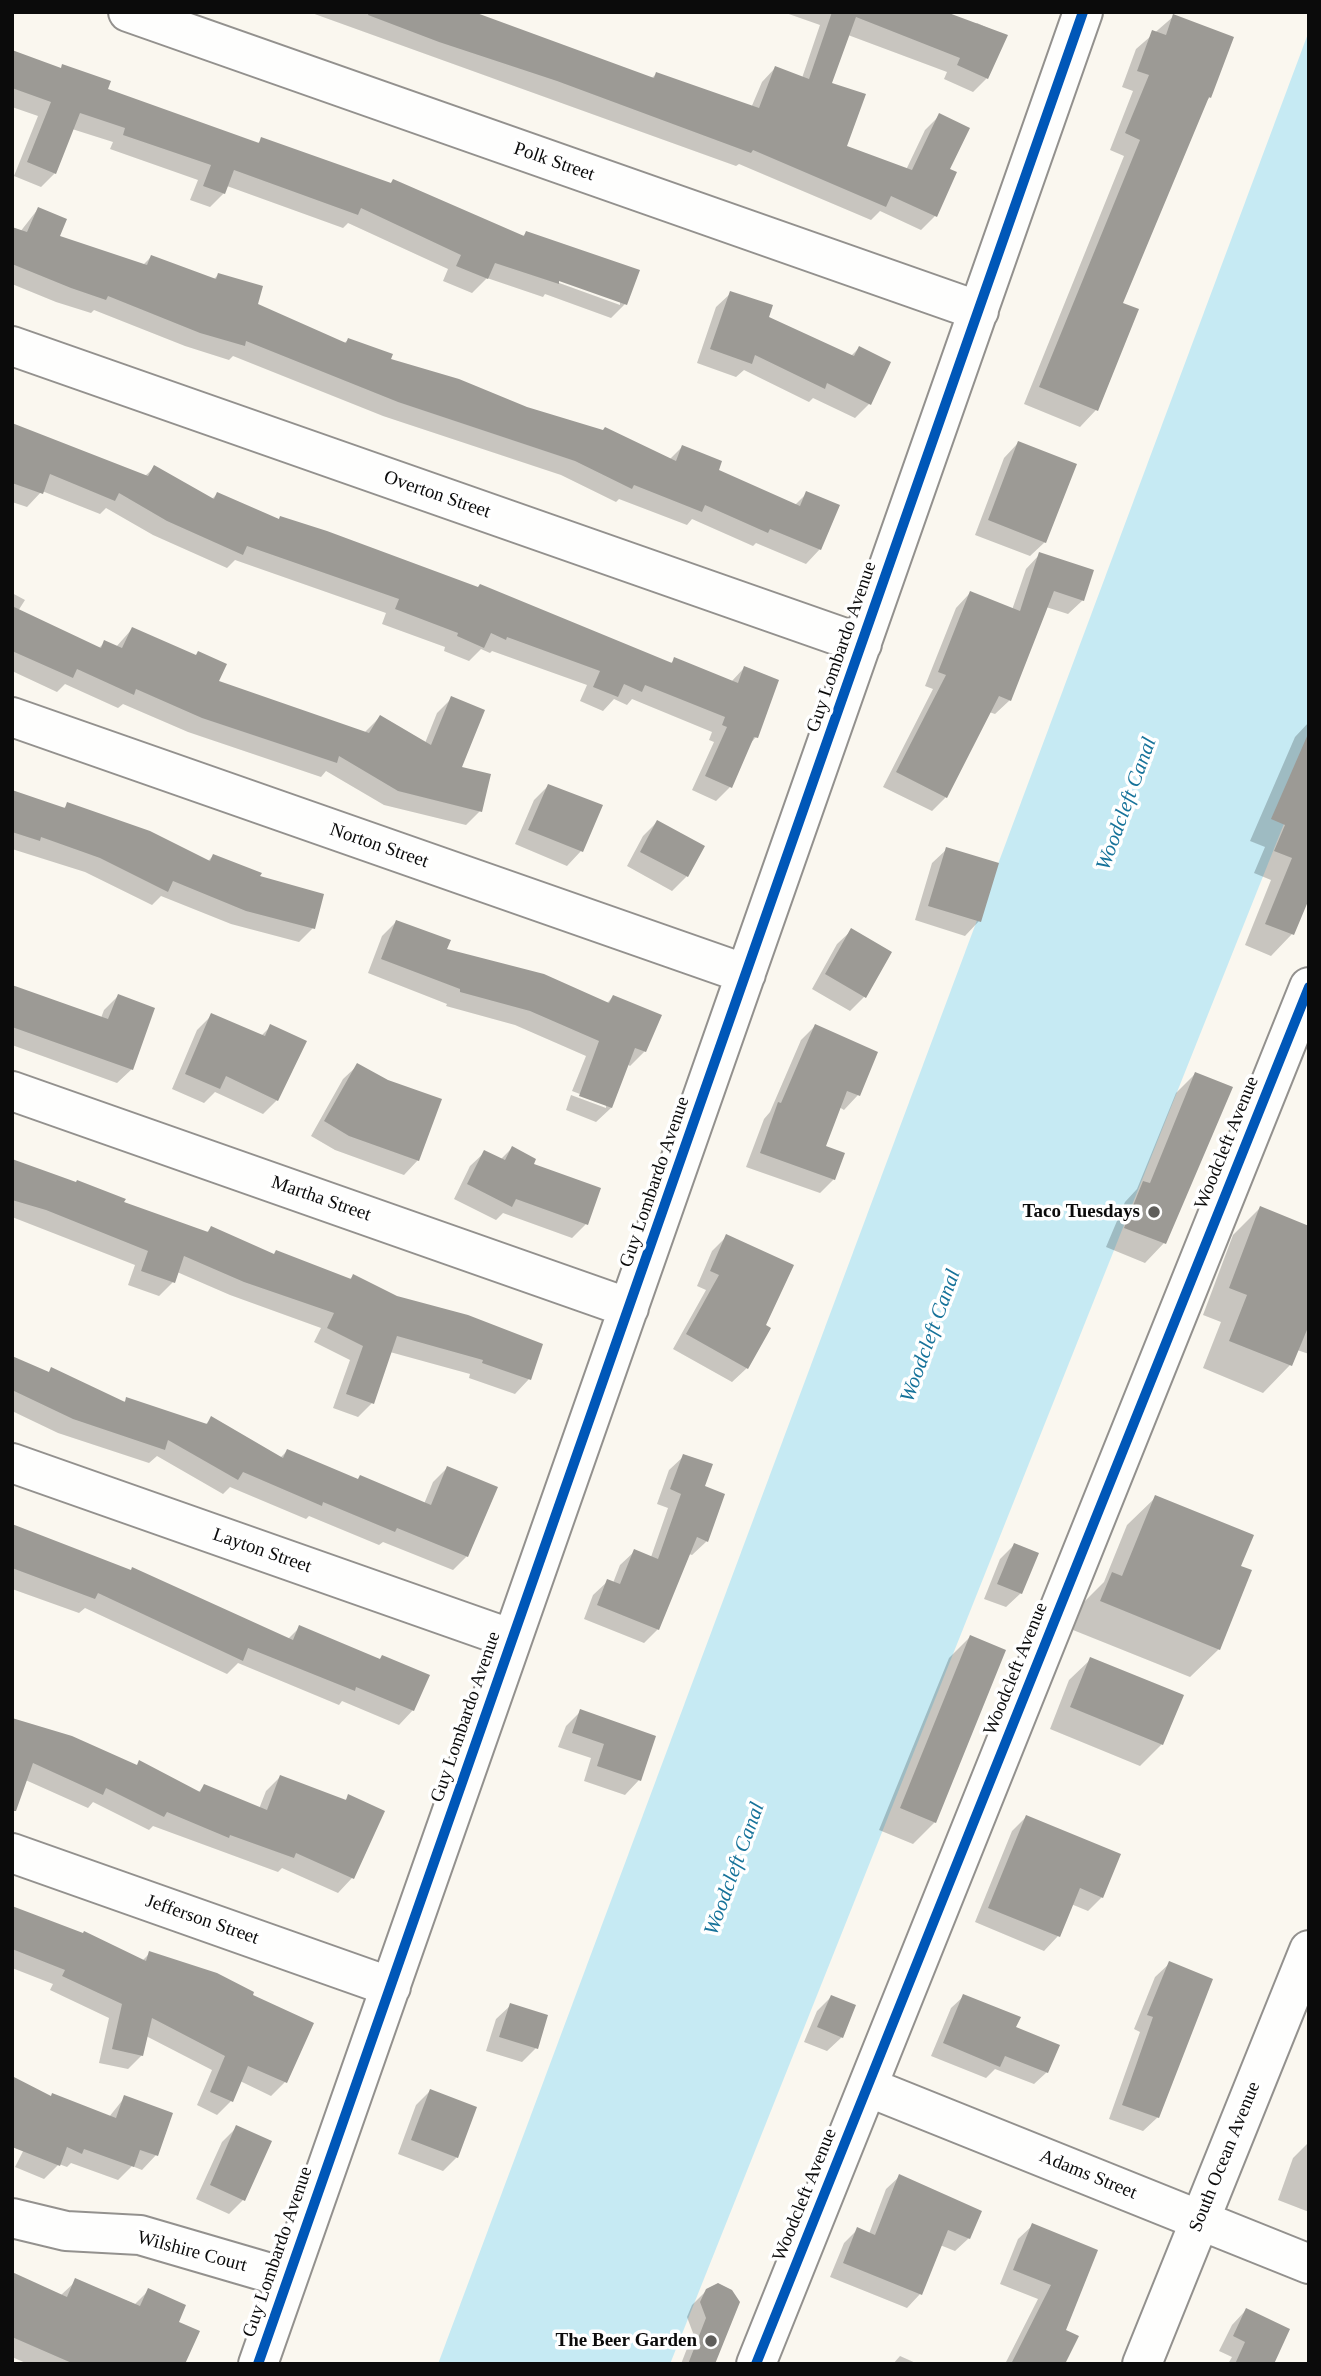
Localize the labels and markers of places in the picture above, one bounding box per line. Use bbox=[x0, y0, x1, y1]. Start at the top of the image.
place label: Taco Tuesdays bbox=[1023, 1201, 1140, 1223]
marker: Taco Tuesdays bbox=[1146, 1204, 1162, 1220]
place label: The Beer Garden bbox=[556, 2330, 697, 2352]
marker: The Beer Garden bbox=[703, 2333, 719, 2349]

